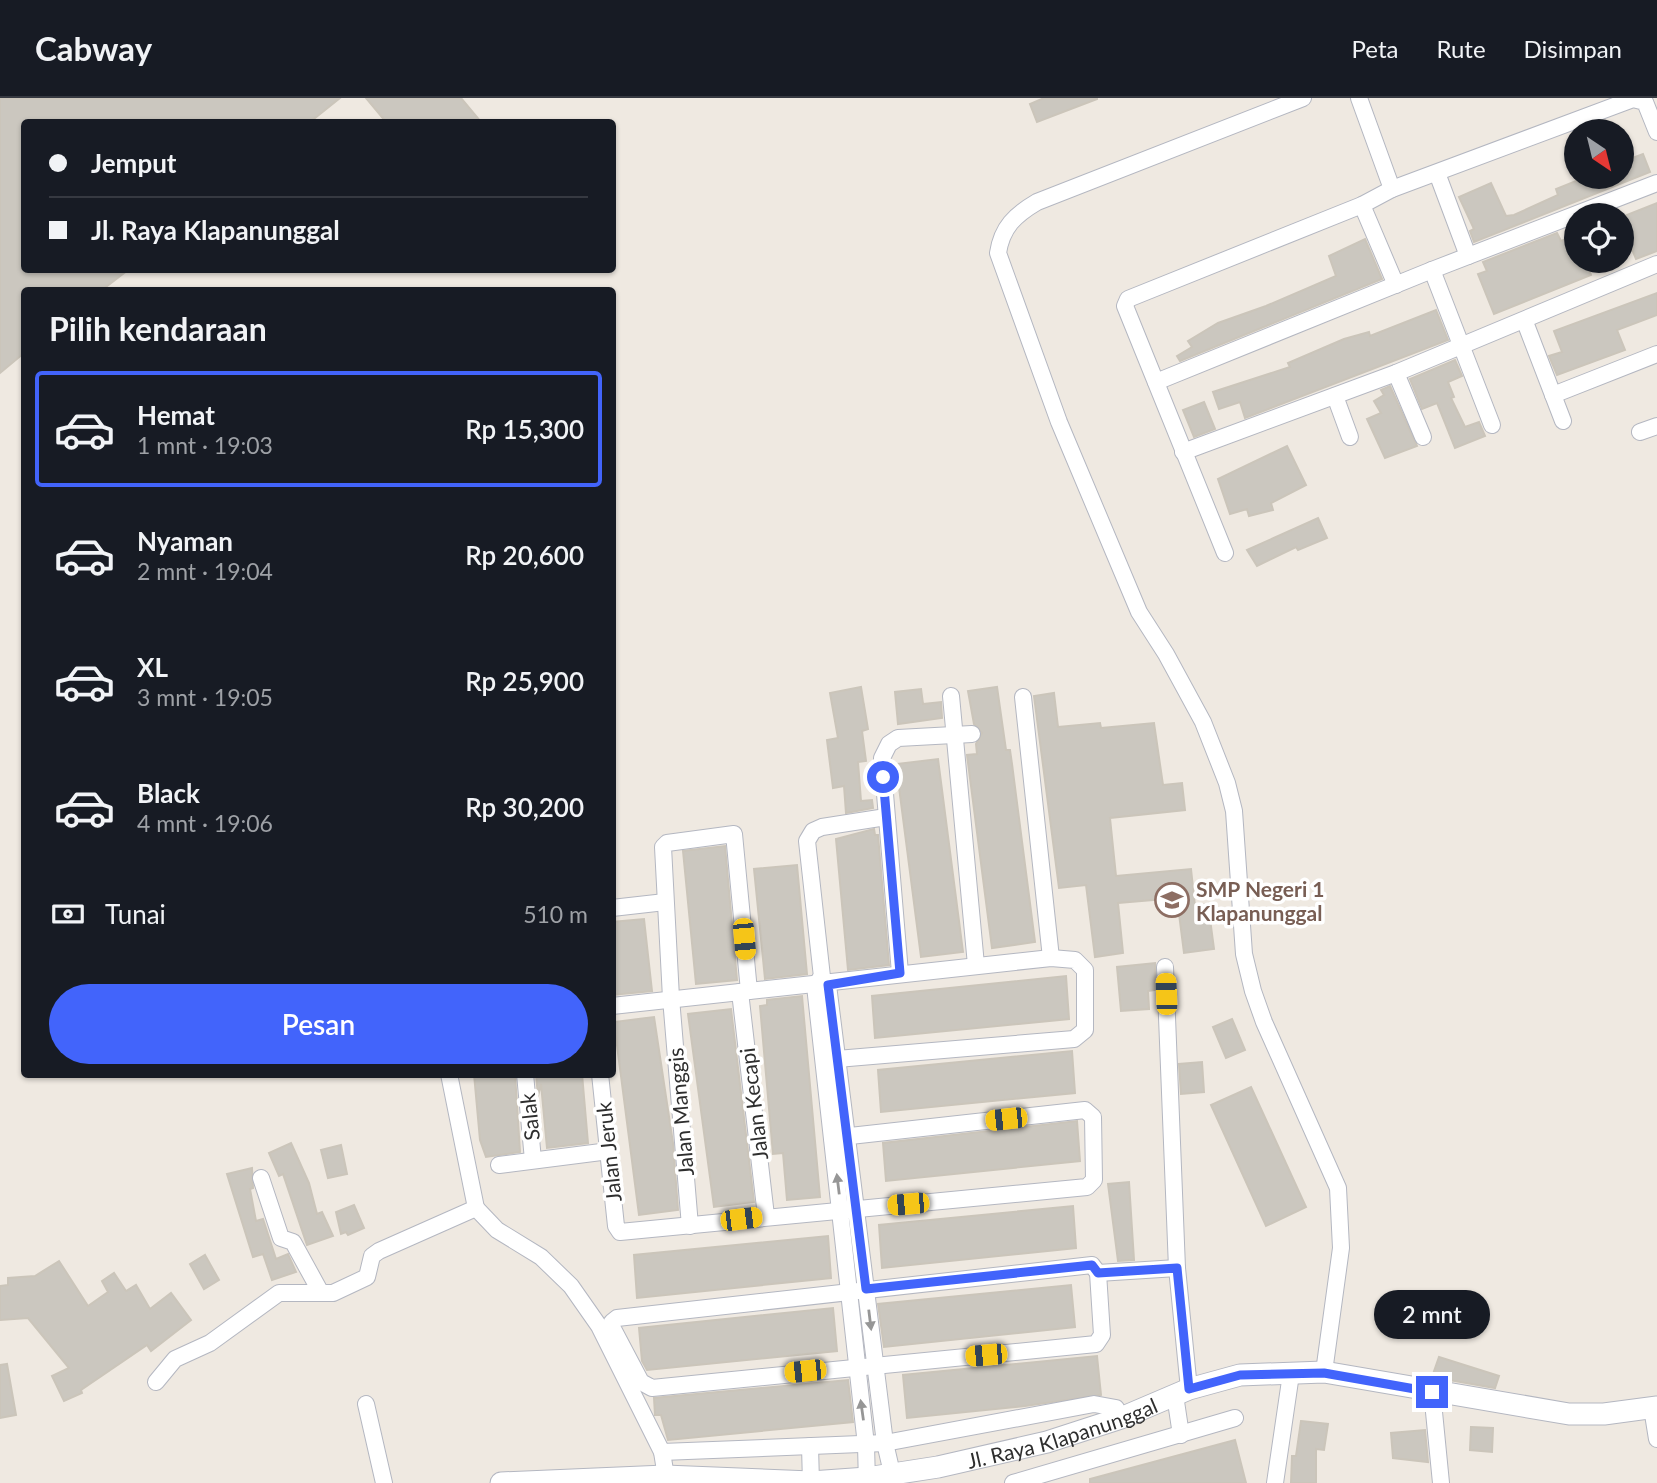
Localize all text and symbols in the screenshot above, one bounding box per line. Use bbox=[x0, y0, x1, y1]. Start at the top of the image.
text: Cabway bbox=[35, 28, 152, 68]
text: Peta bbox=[1352, 34, 1398, 63]
text: Rute bbox=[1436, 34, 1486, 63]
text: Disimpan bbox=[1524, 34, 1622, 63]
north arrow bbox=[1564, 119, 1634, 189]
map controls bbox=[1564, 119, 1634, 273]
text: Jemput bbox=[91, 147, 177, 179]
button: locate bbox=[1564, 203, 1634, 273]
text: Jl. Raya Klapanunggal bbox=[91, 214, 340, 246]
text: Pilih kendaraan bbox=[49, 309, 267, 348]
icon: car bbox=[53, 398, 116, 461]
text: Hemat bbox=[137, 399, 215, 431]
text: Rp 15,300 bbox=[465, 413, 584, 445]
text: 1 mnt · 19:03 bbox=[137, 431, 273, 459]
icon: car bbox=[53, 524, 116, 587]
text: Nyaman bbox=[137, 525, 233, 557]
text: Rp 20,600 bbox=[465, 539, 584, 571]
text: 2 mnt · 19:04 bbox=[137, 557, 273, 585]
icon: car bbox=[53, 650, 116, 713]
text: XL bbox=[137, 651, 168, 683]
text: Rp 25,900 bbox=[465, 665, 584, 697]
text: 3 mnt · 19:05 bbox=[137, 683, 273, 711]
route start bbox=[867, 761, 899, 793]
icon: car bbox=[53, 776, 116, 839]
text: Black bbox=[137, 777, 200, 809]
text: Rp 30,200 bbox=[465, 791, 584, 823]
text: 4 mnt · 19:06 bbox=[137, 809, 273, 837]
place label: SMP Negeri 1 Klapanunggal bbox=[1196, 876, 1325, 925]
school or university icon: SMP Negeri 1 Klapanunggal bbox=[1153, 881, 1191, 919]
icon: cash bbox=[49, 895, 87, 933]
text: Tunai bbox=[105, 898, 166, 930]
text: 510 m bbox=[523, 900, 588, 928]
car bbox=[732, 917, 757, 961]
car bbox=[1155, 973, 1178, 1015]
button: Pesan bbox=[49, 984, 588, 1064]
street label: Jalan Kecapi bbox=[734, 1046, 772, 1162]
street label: Jalan Manggis bbox=[662, 1047, 698, 1177]
street label: Salak bbox=[514, 1092, 544, 1142]
street label: Jalan Jeruk bbox=[590, 1100, 626, 1203]
car bbox=[985, 1106, 1028, 1132]
one-way arrow bbox=[833, 1173, 844, 1195]
car bbox=[887, 1192, 930, 1216]
car bbox=[719, 1206, 764, 1232]
callout: 2 mnt bbox=[1374, 1290, 1490, 1340]
text: 2 mnt bbox=[1402, 1300, 1462, 1328]
one-way arrow bbox=[865, 1309, 876, 1331]
car bbox=[965, 1343, 1008, 1367]
car bbox=[784, 1358, 827, 1384]
route end bbox=[1416, 1376, 1448, 1408]
street label: Jl. Raya Klapanunggal bbox=[964, 1392, 1161, 1472]
one-way arrow bbox=[856, 1399, 867, 1421]

